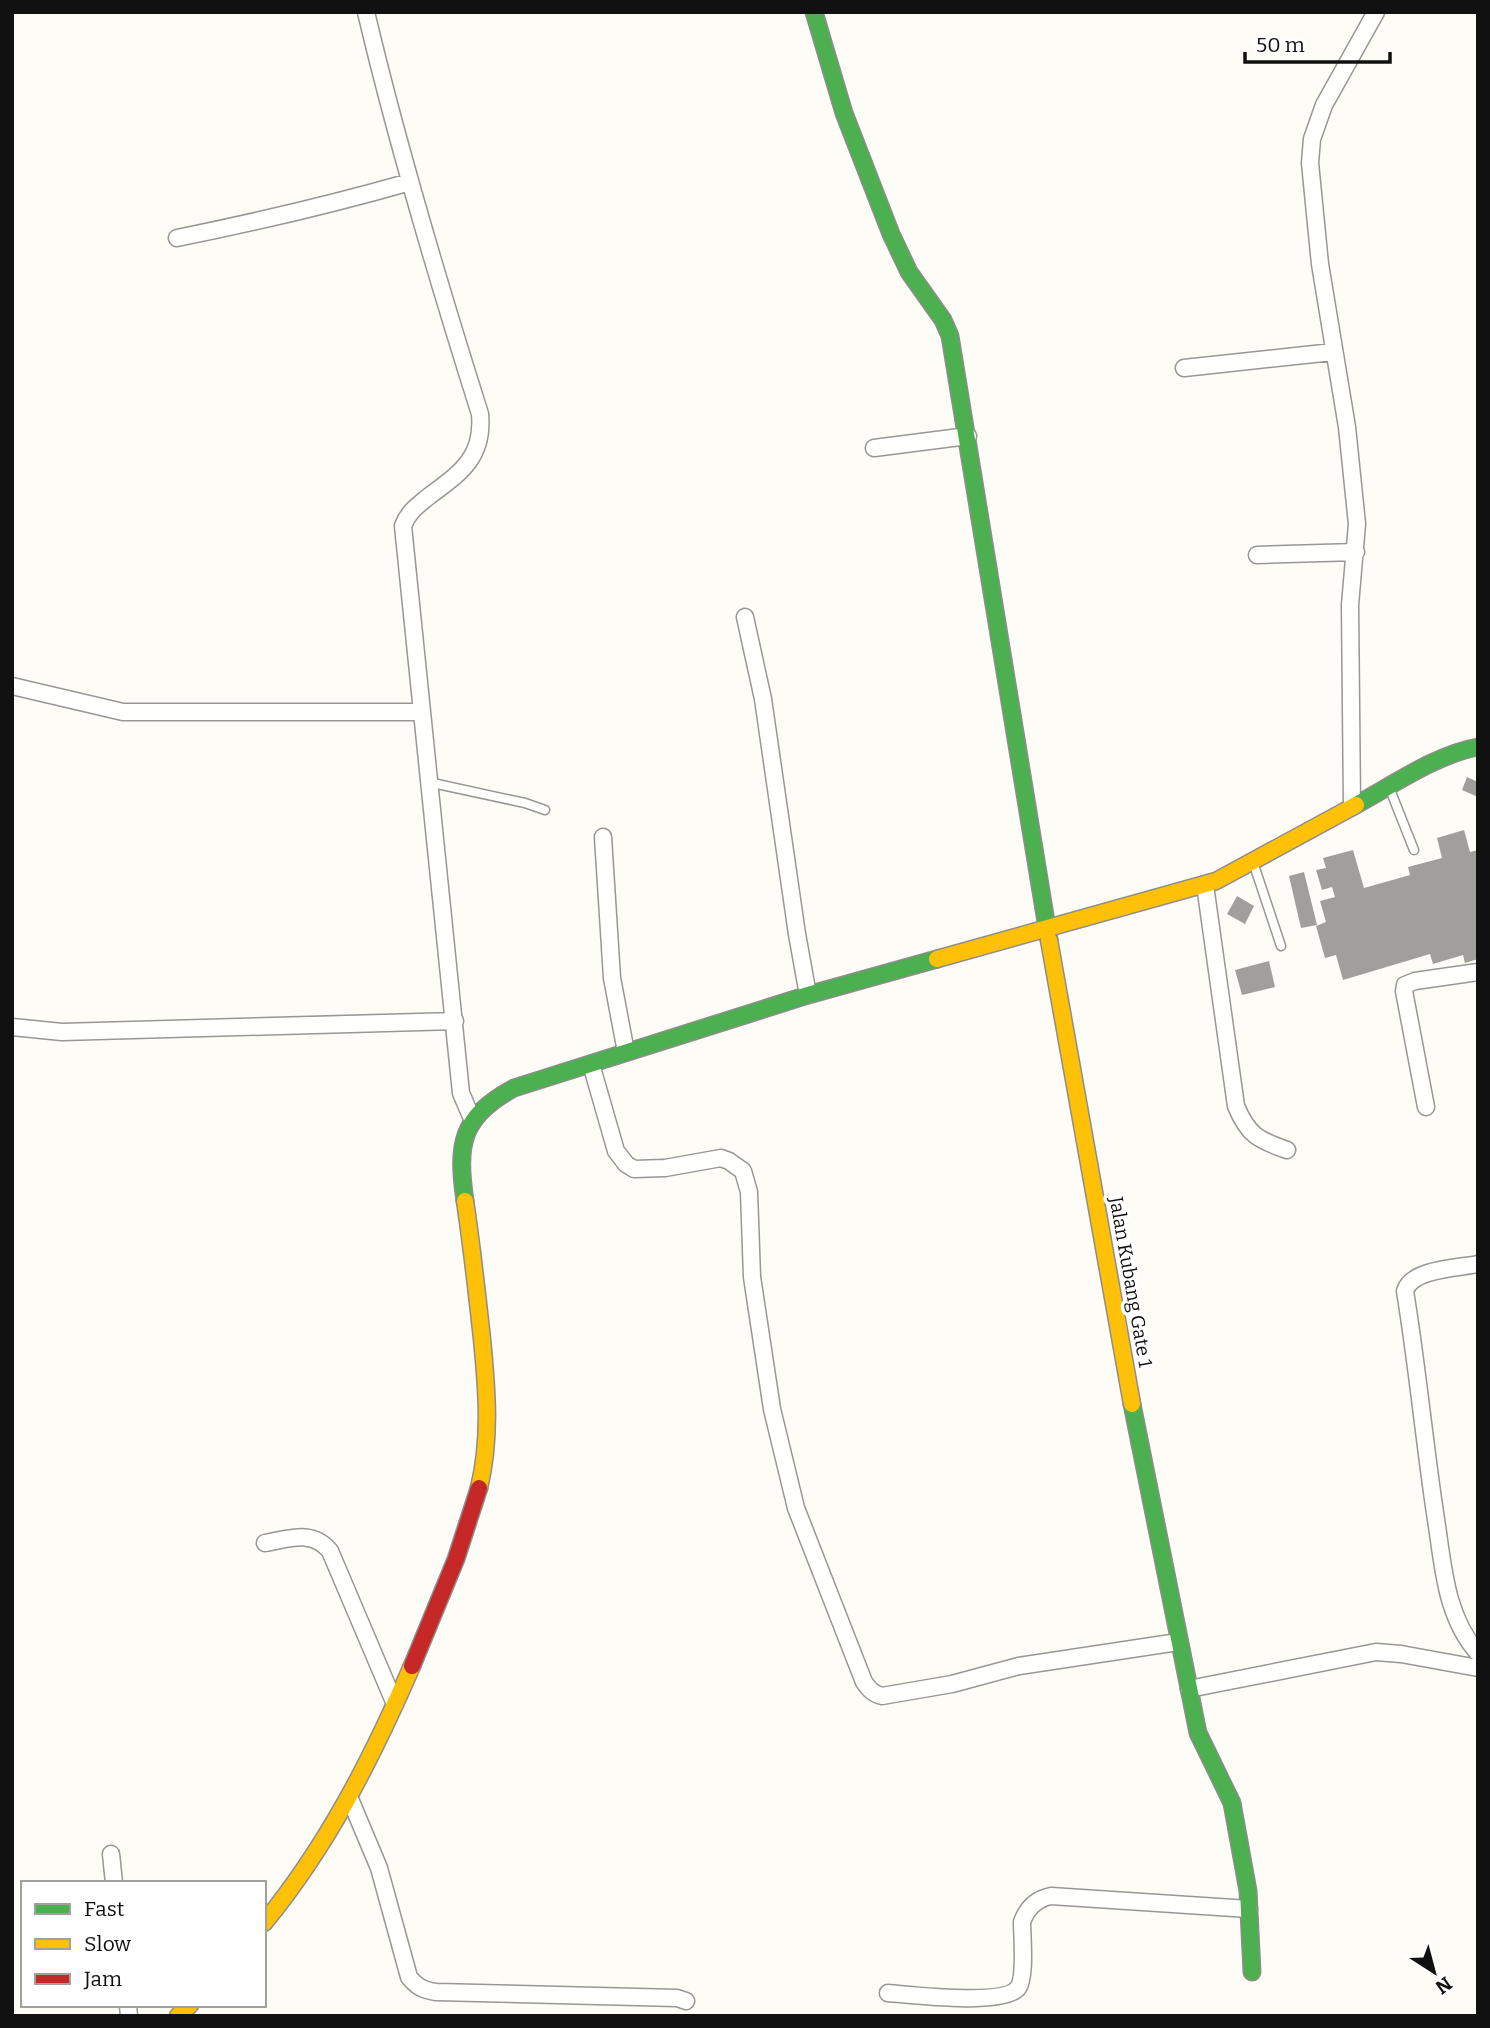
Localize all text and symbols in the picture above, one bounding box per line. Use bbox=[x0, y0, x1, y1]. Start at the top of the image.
scale bar bbox=[1245, 21, 1390, 65]
text: 50 m bbox=[1256, 32, 1305, 58]
street label: Jalan Kubang Gate 1 bbox=[1104, 1194, 1157, 1369]
legend bbox=[21, 1881, 266, 2007]
text: Fast bbox=[84, 1896, 125, 1922]
text: Slow bbox=[84, 1931, 131, 1957]
north arrow bbox=[1399, 1937, 1469, 2007]
text: Jam bbox=[83, 1966, 122, 1992]
text: N bbox=[1431, 1972, 1456, 1999]

